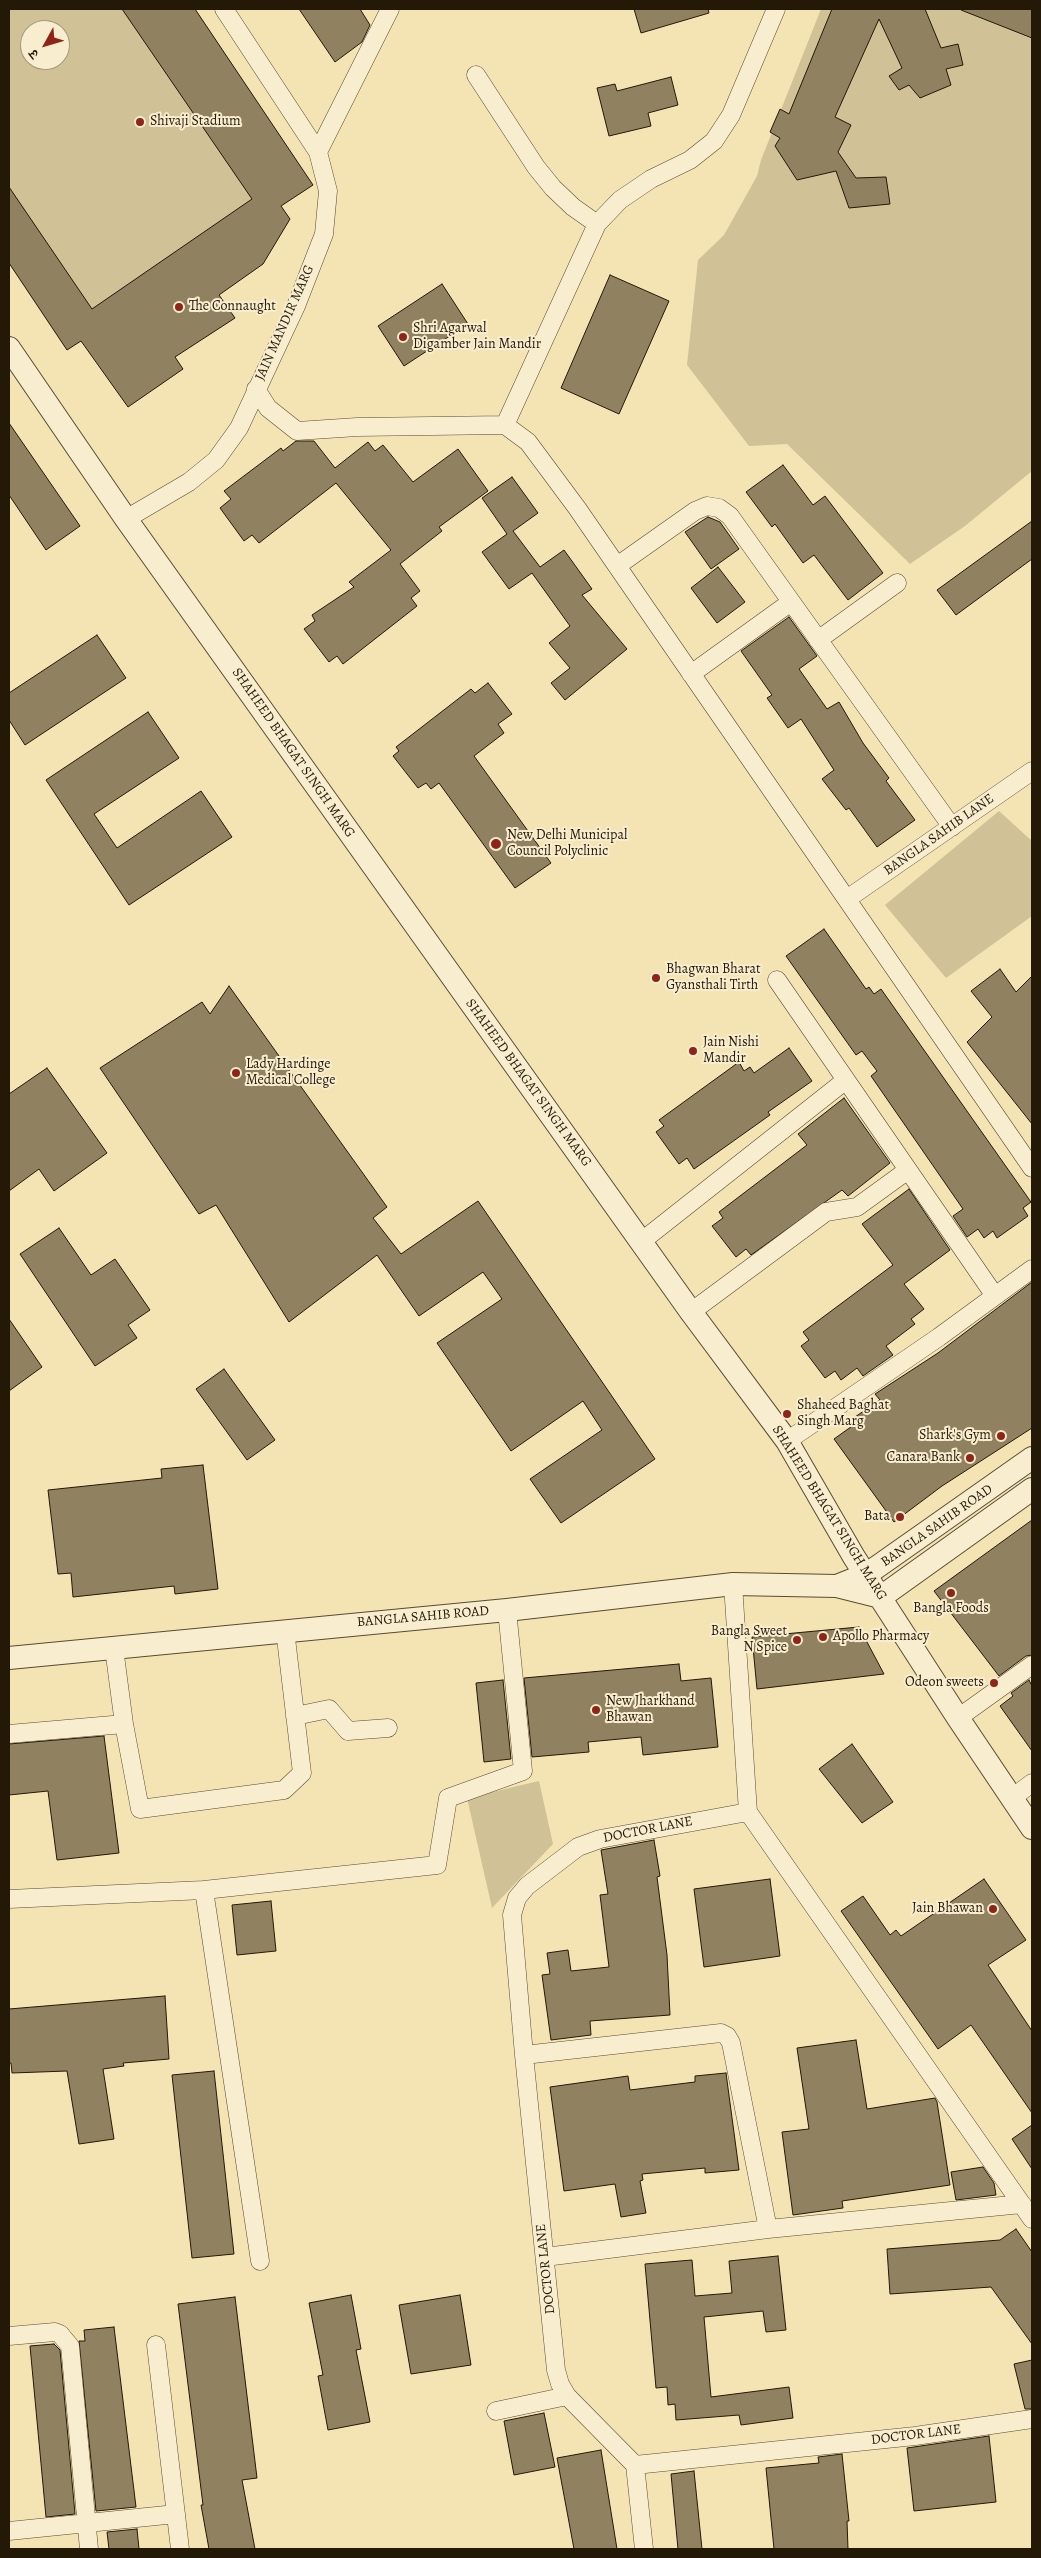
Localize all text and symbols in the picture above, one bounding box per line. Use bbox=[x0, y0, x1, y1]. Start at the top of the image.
north arrow bbox=[20, 20, 70, 70]
text: उ bbox=[24, 45, 43, 63]
place label: Shivaji Stadium bbox=[150, 114, 241, 130]
marker: Shivaji Stadium bbox=[134, 116, 146, 128]
street label: JAIN MANDIR MARG bbox=[252, 263, 318, 383]
place label: The Connaught bbox=[189, 299, 276, 315]
marker: The Connaught bbox=[173, 301, 185, 313]
place label: Shri Agarwal Digamber Jain Mandir bbox=[413, 321, 541, 354]
marker: Shri Agarwal Digamber Jain Mandir bbox=[397, 331, 409, 343]
street label: SHAHEED BHAGAT SINGH MARG bbox=[228, 665, 358, 841]
street label: BANGLA SAHIB LANE bbox=[881, 791, 997, 879]
place label: New Delhi Municipal Council Polyclinic bbox=[507, 828, 627, 860]
marker: New Delhi Municipal Council Polyclinic bbox=[489, 837, 503, 851]
place label: Bhagwan Bharat Gyansthali Tirth bbox=[666, 962, 761, 994]
marker: Bhagwan Bharat Gyansthali Tirth bbox=[650, 972, 662, 984]
street label: SHAHEED BHAGAT SINGH MARG bbox=[462, 996, 594, 1170]
place label: Jain Nishi Mandir bbox=[703, 1035, 759, 1068]
marker: Jain Nishi Mandir bbox=[687, 1045, 699, 1057]
place label: Lady Hardinge Medical College bbox=[246, 1057, 336, 1090]
marker: Lady Hardinge Medical College bbox=[230, 1067, 242, 1079]
place label: Shaheed Baghat Singh Marg bbox=[797, 1398, 889, 1430]
marker: Shaheed Baghat Singh Marg bbox=[781, 1408, 793, 1420]
street label: SHAHEED BHAGAT SINGH MARG bbox=[768, 1422, 890, 1604]
place label: Shark's Gym bbox=[919, 1428, 991, 1444]
marker: Shark's Gym bbox=[995, 1430, 1007, 1442]
place label: Canara Bank bbox=[886, 1450, 960, 1466]
marker: Canara Bank bbox=[964, 1452, 976, 1464]
street label: BANGLA SAHIB ROAD bbox=[878, 1481, 996, 1571]
place label: Bata bbox=[864, 1509, 890, 1525]
marker: Bata bbox=[894, 1511, 906, 1523]
marker: Bangla Foods bbox=[945, 1587, 957, 1599]
place label: Bangla Foods bbox=[913, 1601, 989, 1617]
street label: BANGLA SAHIB ROAD bbox=[356, 1603, 490, 1631]
place label: Bangla Sweet N Spice bbox=[711, 1624, 787, 1656]
place label: Apollo Pharmacy bbox=[833, 1629, 929, 1645]
marker: Apollo Pharmacy bbox=[817, 1631, 829, 1643]
marker: Bangla Sweet N Spice bbox=[791, 1634, 803, 1646]
place label: Odeon sweets bbox=[905, 1675, 984, 1691]
marker: Odeon sweets bbox=[988, 1677, 1000, 1689]
place label: New Jharkhand Bhawan bbox=[606, 1694, 695, 1726]
marker: New Jharkhand Bhawan bbox=[590, 1704, 602, 1716]
street label: DOCTOR LANE bbox=[602, 1813, 694, 1847]
place label: Jain Bhawan bbox=[912, 1901, 983, 1917]
marker: Jain Bhawan bbox=[987, 1903, 999, 1915]
street label: DOCTOR LANE bbox=[533, 2223, 559, 2315]
street label: DOCTOR LANE bbox=[870, 2421, 962, 2449]

